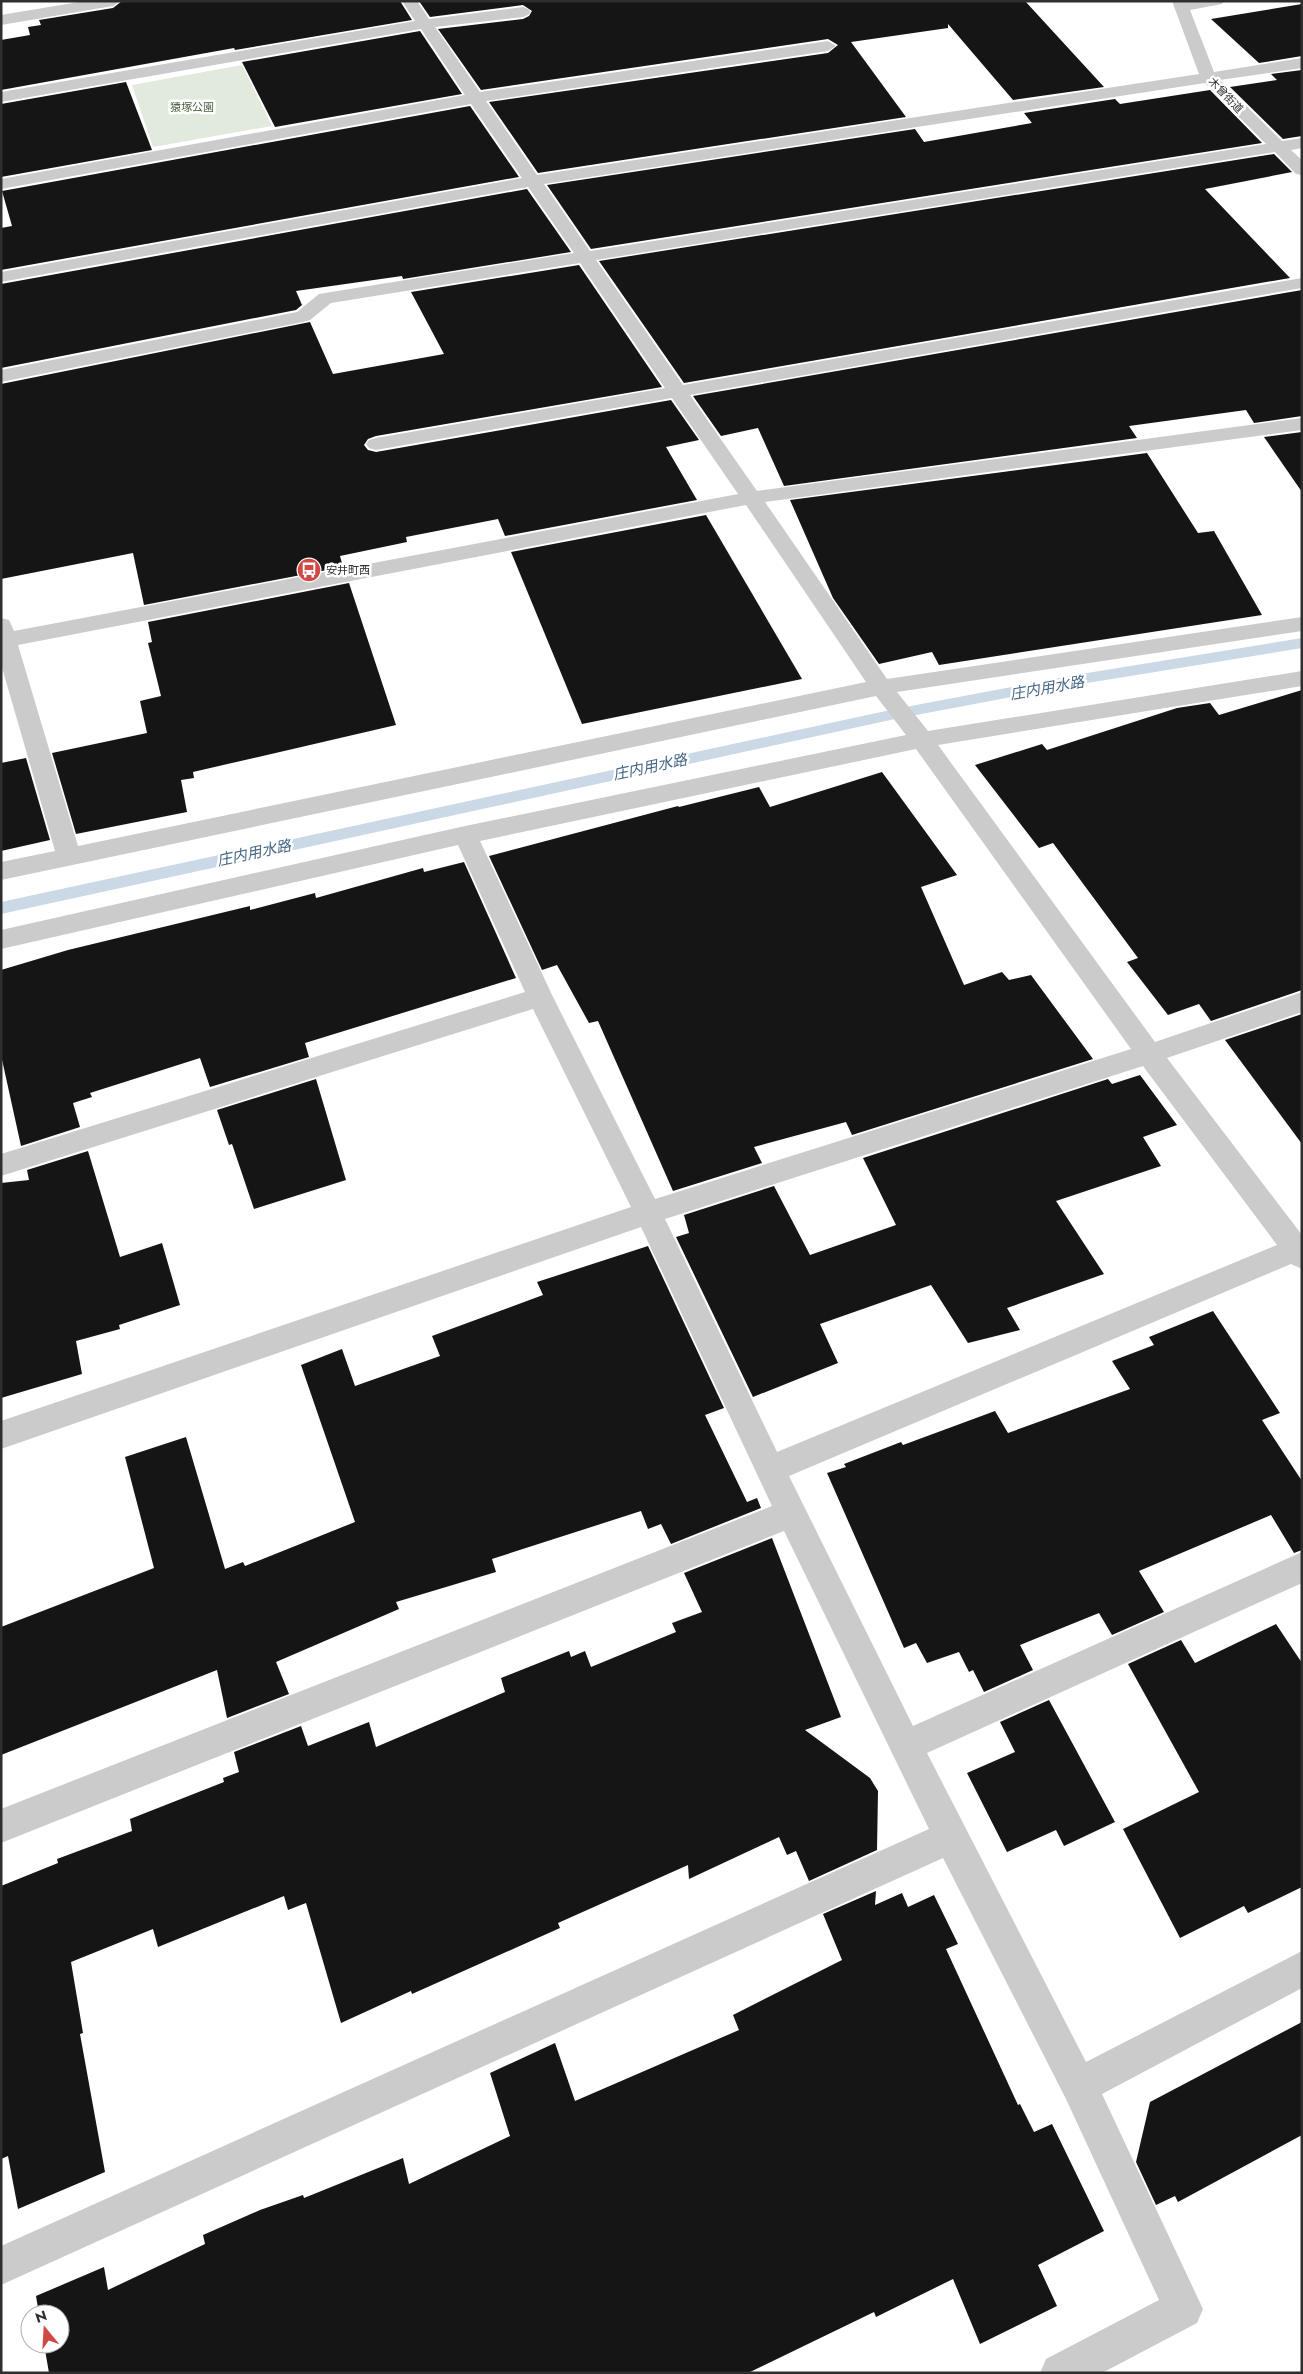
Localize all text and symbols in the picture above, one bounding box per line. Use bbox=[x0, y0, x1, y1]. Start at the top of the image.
street label: 木曾街道 bbox=[1205, 74, 1247, 116]
park label: 猿塚公園 bbox=[170, 99, 214, 115]
bus stop icon: 安井町西 bbox=[296, 557, 322, 583]
place label: 安井町西 bbox=[326, 562, 370, 578]
water label: 庄内用水路 bbox=[1008, 670, 1088, 705]
water label: 庄内用水路 bbox=[611, 748, 691, 786]
water label: 庄内用水路 bbox=[215, 834, 295, 872]
north arrow bbox=[20, 2304, 70, 2354]
text: N bbox=[33, 2305, 49, 2328]

